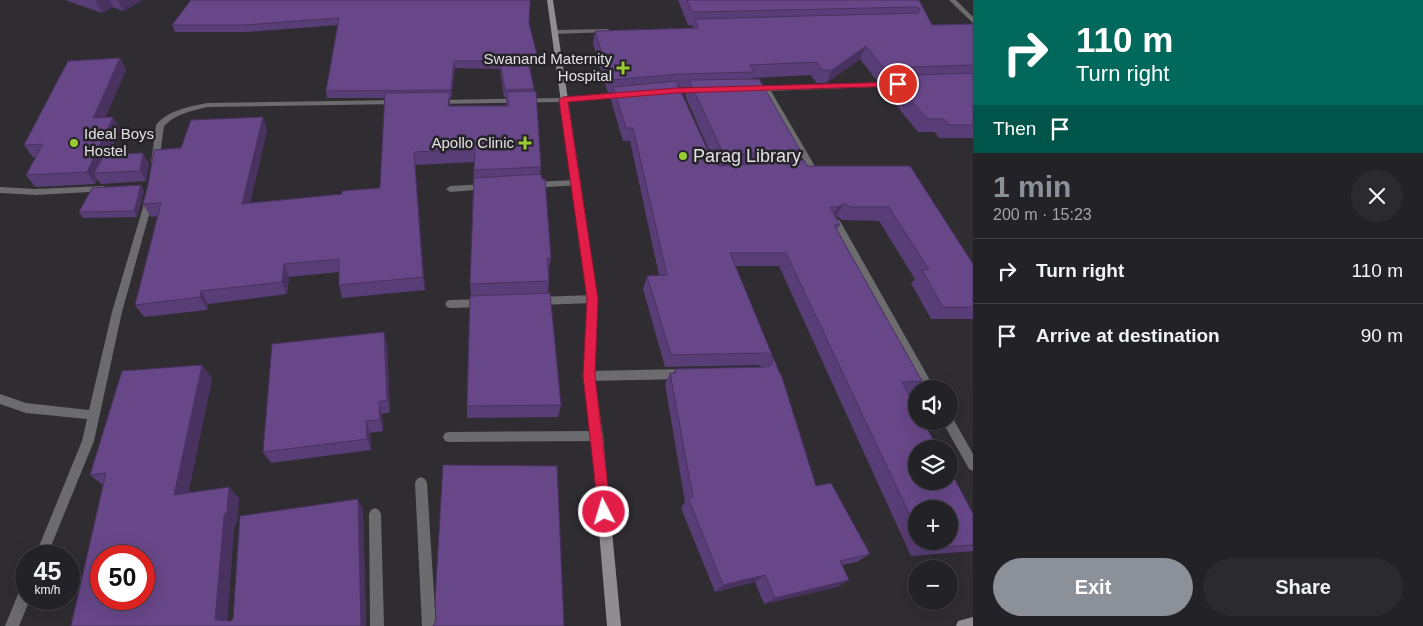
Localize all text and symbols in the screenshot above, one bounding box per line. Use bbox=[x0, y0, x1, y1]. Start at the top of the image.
icon: right bbox=[993, 20, 1058, 85]
text: 110 m bbox=[1076, 20, 1173, 59]
place label: Swanand Maternity Hospital bbox=[484, 50, 612, 84]
marker: Swanand Maternity Hospital bbox=[616, 61, 630, 75]
text: Turn right bbox=[1076, 61, 1169, 86]
pin bbox=[877, 63, 919, 105]
icon: arrive bbox=[884, 70, 912, 98]
icon: arrive bbox=[1046, 115, 1074, 143]
text: Then bbox=[993, 118, 1036, 139]
place label: Ideal Boys Hostel bbox=[84, 125, 154, 159]
place label: Apollo Clinic bbox=[431, 134, 514, 151]
marker: Apollo Clinic bbox=[518, 136, 532, 150]
marker: Ideal Boys Hostel bbox=[68, 137, 80, 149]
place label: Parag Library bbox=[693, 146, 801, 166]
marker: Parag Library bbox=[677, 150, 689, 162]
text: 1 min bbox=[993, 170, 1071, 203]
button: close bbox=[1351, 170, 1403, 222]
text: 200 m · 15:23 bbox=[993, 206, 1092, 223]
icon: right bbox=[993, 257, 1021, 285]
text: Turn right bbox=[1036, 260, 1124, 281]
text: 110 m bbox=[1352, 260, 1403, 281]
icon: arrive bbox=[993, 322, 1021, 350]
text: Arrive at destination bbox=[1036, 325, 1220, 346]
text: 90 m bbox=[1361, 325, 1403, 346]
map controls bbox=[908, 380, 958, 610]
button: sound bbox=[908, 380, 958, 430]
button: layers bbox=[908, 440, 958, 490]
position arrow bbox=[577, 485, 629, 537]
button: + bbox=[908, 500, 958, 550]
speed limit sign: 50 bbox=[90, 545, 155, 610]
text: 45 bbox=[34, 557, 61, 585]
button: Exit bbox=[993, 558, 1193, 616]
button: Share bbox=[1203, 558, 1403, 616]
button: − bbox=[908, 560, 958, 610]
text: km/h bbox=[34, 583, 61, 597]

